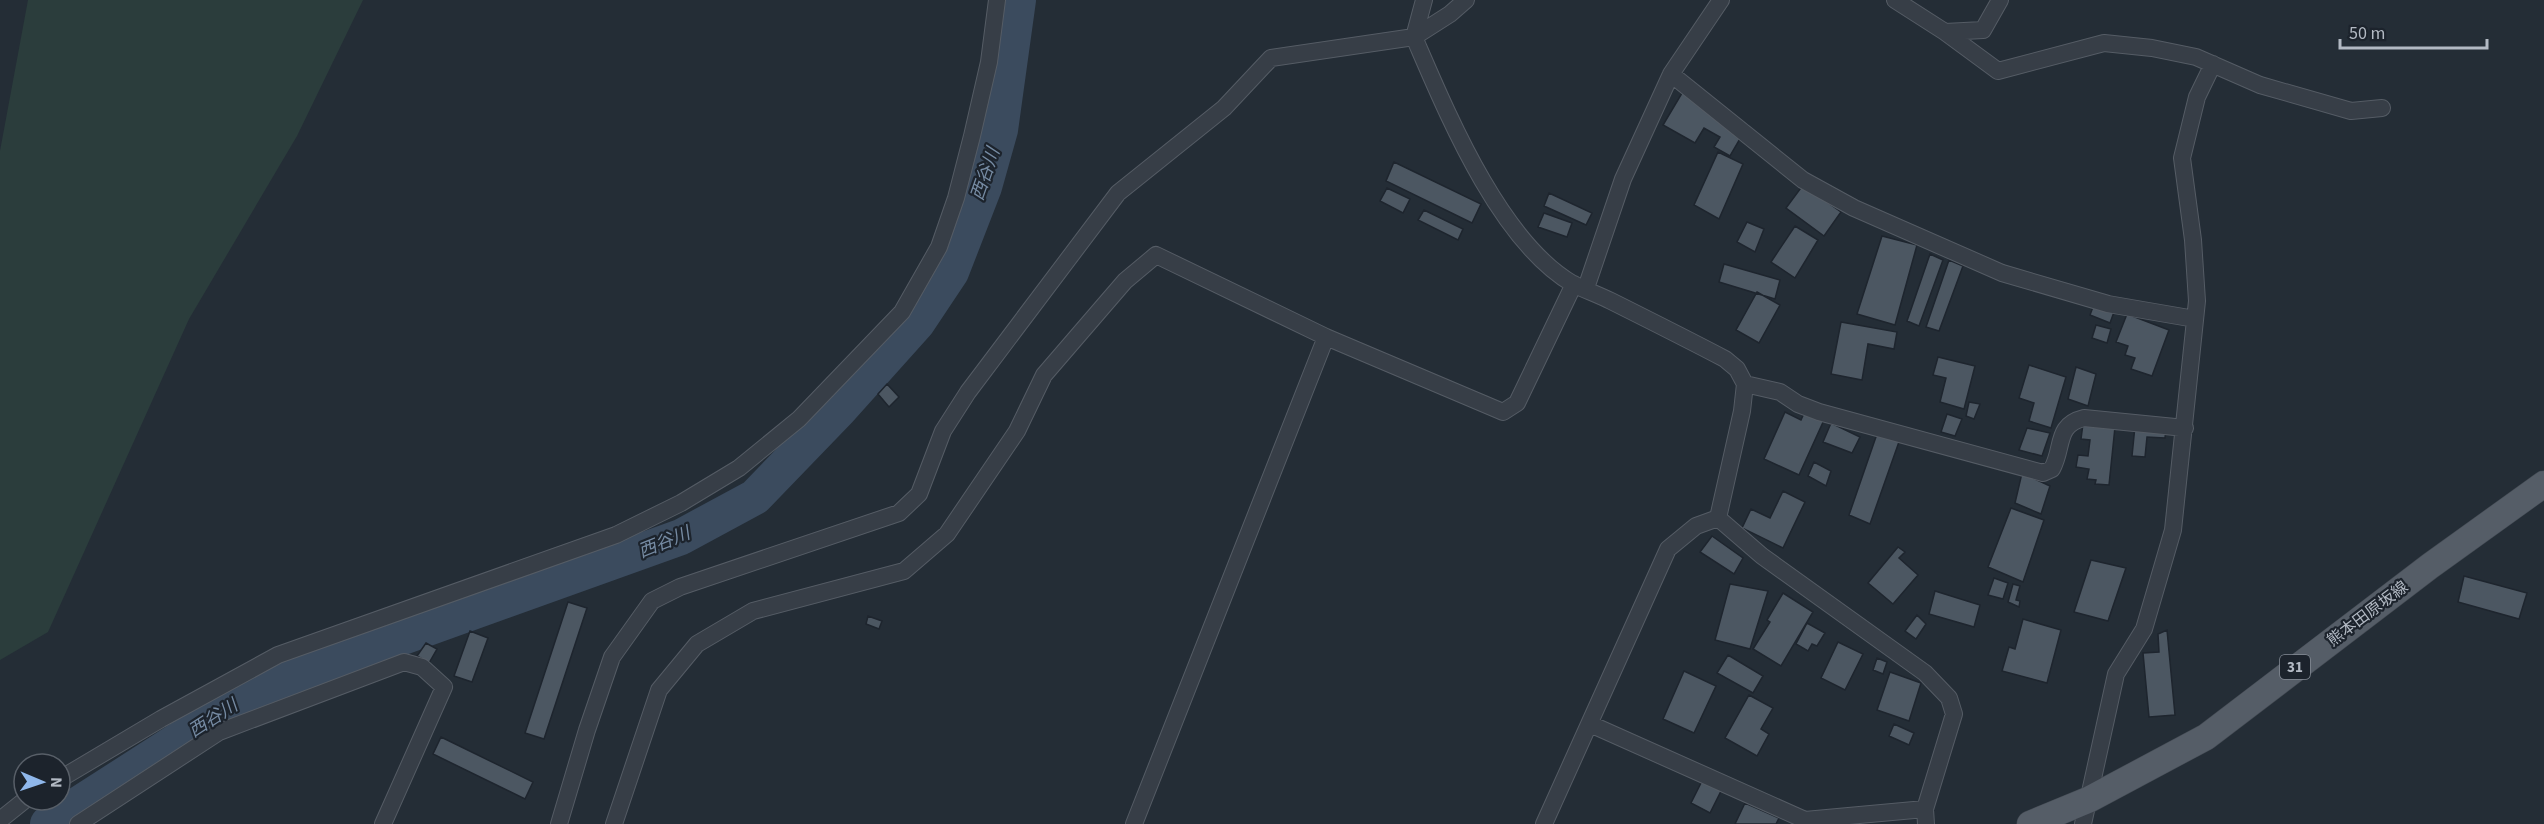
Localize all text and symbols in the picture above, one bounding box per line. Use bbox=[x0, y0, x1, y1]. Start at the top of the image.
scale bar bbox=[2340, 12, 2487, 50]
text: 50 m bbox=[2349, 21, 2385, 46]
water label: 西谷川 bbox=[965, 143, 1007, 204]
water label: 西谷川 bbox=[634, 520, 696, 564]
street label: 熊本田原坂線 bbox=[2323, 576, 2413, 651]
road number: 31 bbox=[2280, 655, 2310, 679]
water label: 西谷川 bbox=[184, 692, 244, 744]
north arrow bbox=[12, 752, 72, 812]
text: N bbox=[45, 777, 67, 788]

